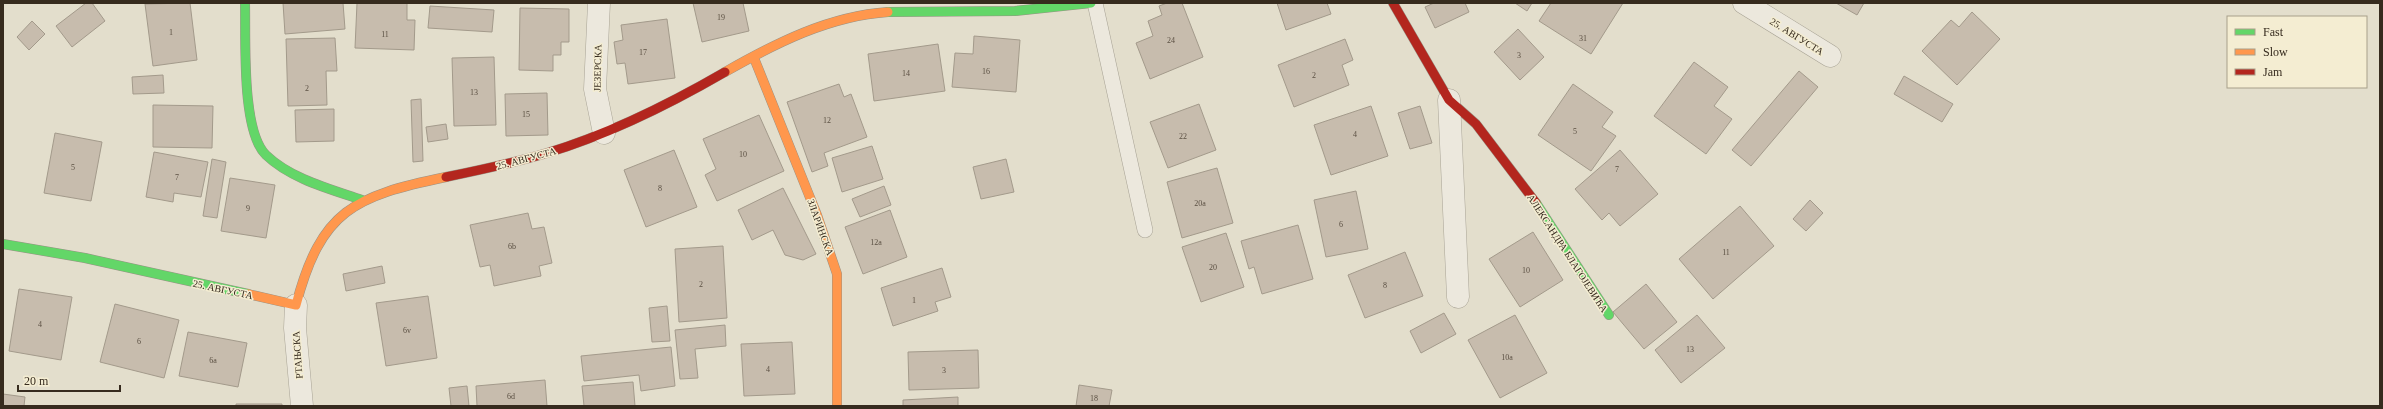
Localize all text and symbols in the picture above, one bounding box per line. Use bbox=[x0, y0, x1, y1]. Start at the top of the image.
house number: 19 bbox=[717, 13, 725, 22]
street label: 25. АВГУСТА bbox=[1768, 16, 1826, 58]
legend bbox=[2227, 16, 2367, 88]
text: Fast bbox=[2263, 25, 2284, 39]
house number: 1 bbox=[169, 28, 173, 37]
house number: 11 bbox=[381, 30, 389, 39]
house number: 31 bbox=[1579, 34, 1587, 43]
house number: 24 bbox=[1167, 36, 1175, 45]
street label: ЈЕЗЕРСКА bbox=[592, 43, 603, 92]
text: Slow bbox=[2263, 45, 2288, 59]
house number: 17 bbox=[639, 48, 647, 57]
house number: 3 bbox=[1517, 51, 1521, 60]
text: Jam bbox=[2263, 65, 2283, 79]
house number: 16 bbox=[982, 67, 990, 76]
house number: 14 bbox=[902, 69, 910, 78]
house number: 2 bbox=[1312, 71, 1316, 80]
house number: 2 bbox=[305, 84, 309, 93]
house number: 13 bbox=[470, 88, 478, 97]
house number: 15 bbox=[522, 110, 530, 119]
house number: 12 bbox=[823, 116, 831, 125]
house number: 5 bbox=[1573, 127, 1577, 136]
house number: 4 bbox=[1353, 130, 1357, 139]
house number: 22 bbox=[1179, 132, 1187, 141]
street label: 25. АВГУСТА bbox=[495, 145, 558, 172]
house number: 10 bbox=[739, 150, 747, 159]
house number: 5 bbox=[71, 163, 75, 172]
house number: 7 bbox=[1615, 165, 1619, 174]
house number: 7 bbox=[175, 173, 179, 182]
house number: 8 bbox=[658, 184, 662, 193]
street label: АЛЕКСАНДРА БЛАГОЈЕВИЋА bbox=[1525, 192, 1610, 315]
street label: ЗЛАРИНСКА bbox=[805, 198, 836, 258]
house number: 20a bbox=[1194, 199, 1206, 208]
house number: 9 bbox=[246, 204, 250, 213]
house number: 6 bbox=[1339, 220, 1343, 229]
house number: 12a bbox=[870, 238, 882, 247]
house number: 6b bbox=[508, 242, 516, 251]
house number: 11 bbox=[1722, 248, 1730, 257]
house number: 20 bbox=[1209, 263, 1217, 272]
house number: 10 bbox=[1522, 266, 1530, 275]
street label: 25. АВГУСТА bbox=[192, 278, 255, 301]
house number: 2 bbox=[699, 280, 703, 289]
house number: 8 bbox=[1383, 281, 1387, 290]
house number: 1 bbox=[912, 296, 916, 305]
house number: 4 bbox=[38, 320, 42, 329]
house number: 6v bbox=[403, 326, 411, 335]
street label: РТАЊСКА bbox=[290, 330, 305, 379]
house number: 6 bbox=[137, 337, 141, 346]
house number: 13 bbox=[1686, 345, 1694, 354]
house number: 10a bbox=[1501, 353, 1513, 362]
house number: 6a bbox=[209, 356, 217, 365]
house number: 4 bbox=[766, 365, 770, 374]
house number: 3 bbox=[942, 366, 946, 375]
scale bar bbox=[18, 367, 120, 393]
text: 20 m bbox=[24, 374, 49, 388]
house number: 6d bbox=[507, 392, 515, 401]
house number: 18 bbox=[1090, 394, 1098, 403]

